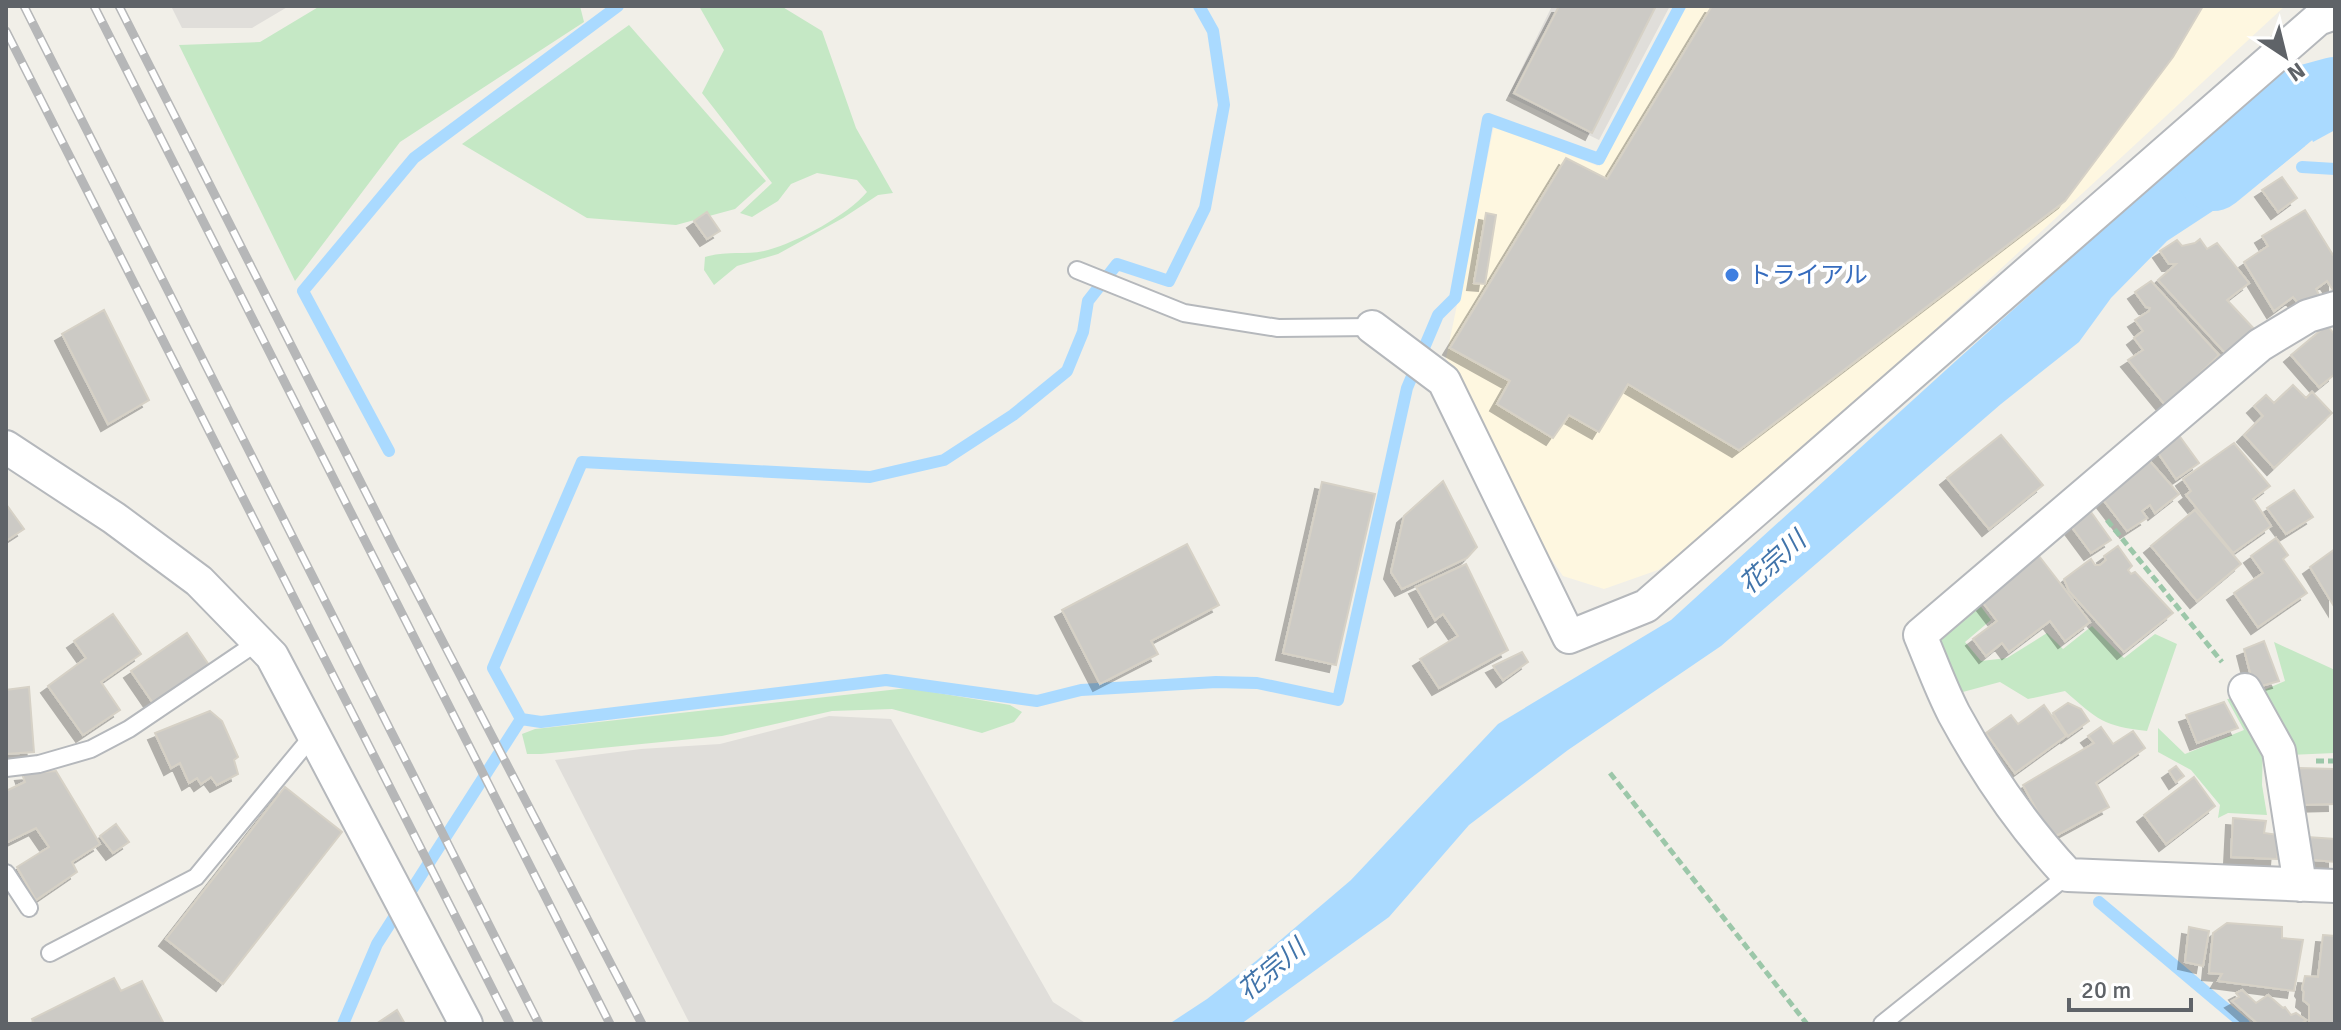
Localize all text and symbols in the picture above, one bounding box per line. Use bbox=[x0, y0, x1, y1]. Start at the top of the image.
north arrow bbox=[2245, 16, 2325, 96]
text: N bbox=[2282, 57, 2310, 87]
place label: トライアル bbox=[1748, 260, 1868, 290]
marker: トライアル bbox=[1723, 266, 1741, 284]
water label: 花宗川 bbox=[1733, 523, 1815, 601]
water label: 花宗川 bbox=[1232, 931, 1314, 1007]
scale bar bbox=[2069, 962, 2191, 1012]
text: 20 m bbox=[2081, 975, 2131, 1005]

